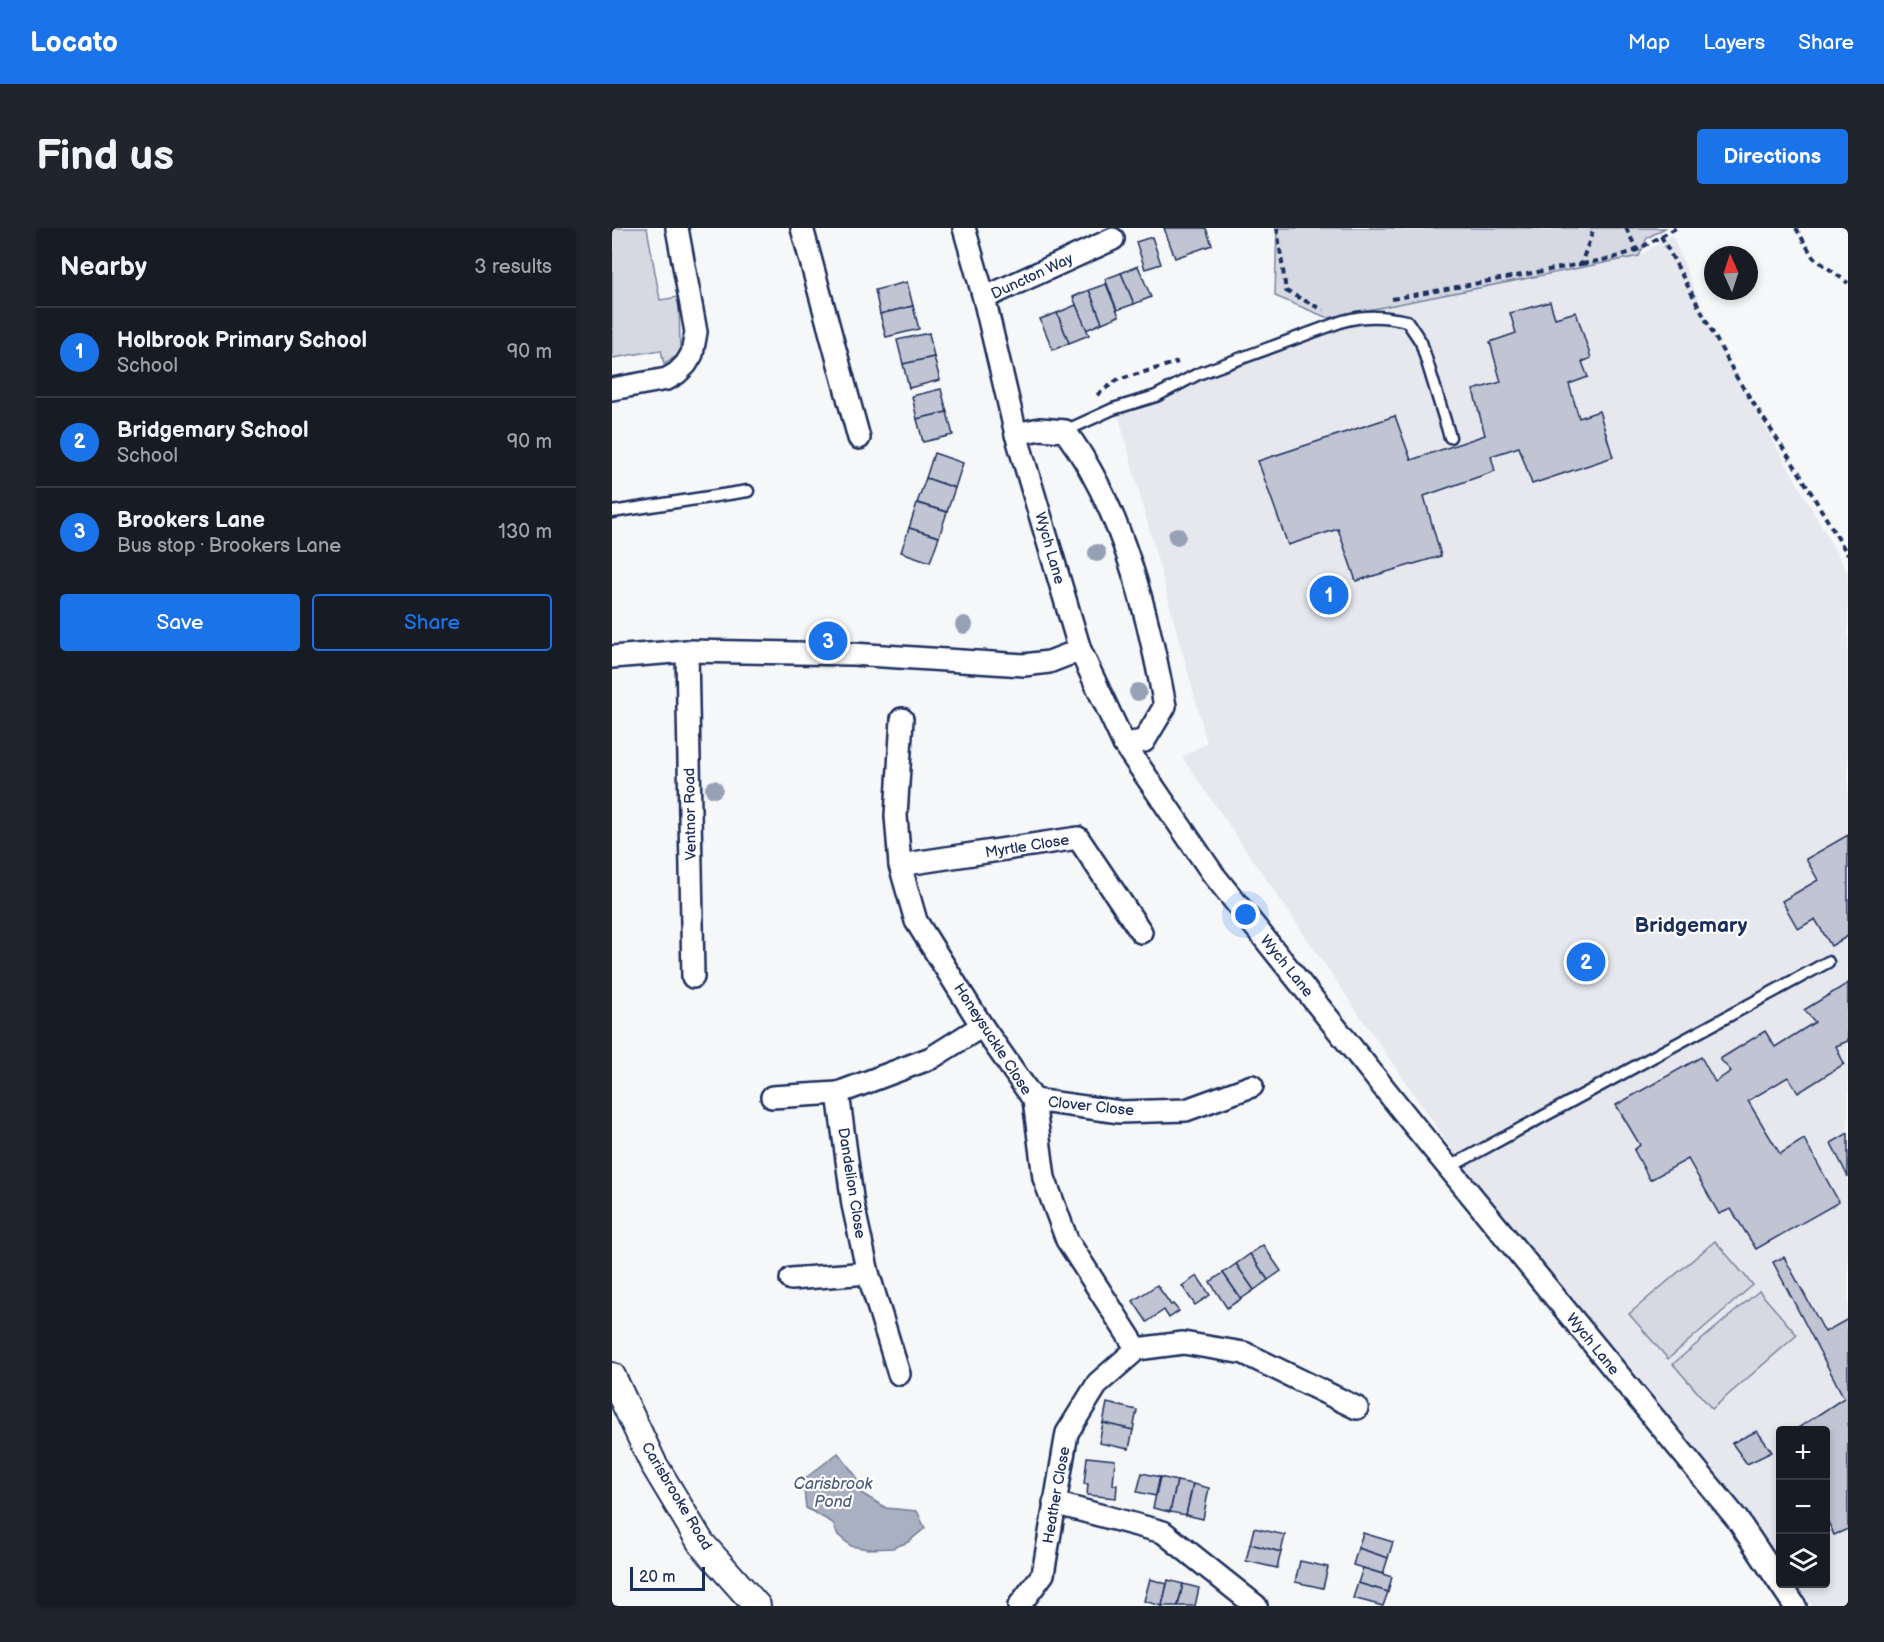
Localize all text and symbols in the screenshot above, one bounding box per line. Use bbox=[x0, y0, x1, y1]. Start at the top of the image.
text: Locato bbox=[30, 26, 118, 59]
text: Map bbox=[1628, 30, 1670, 55]
text: Layers bbox=[1703, 30, 1765, 55]
text: Share bbox=[1798, 30, 1854, 55]
button: Directions bbox=[1697, 129, 1848, 184]
text: Find us bbox=[36, 131, 174, 182]
north arrow bbox=[1704, 246, 1758, 300]
street label: Duncton Way bbox=[988, 249, 1076, 304]
text: Nearby bbox=[60, 252, 147, 283]
text: 3 results bbox=[474, 255, 552, 279]
text: Holbrook Primary School bbox=[117, 327, 367, 354]
text: 1 bbox=[75, 340, 84, 364]
text: 90 m bbox=[507, 340, 552, 364]
text: School bbox=[117, 354, 178, 378]
text: Bridgemary School bbox=[117, 417, 309, 444]
text: 2 bbox=[74, 430, 85, 454]
text: 90 m bbox=[507, 430, 552, 454]
text: School bbox=[117, 444, 178, 468]
text: Brookers Lane bbox=[117, 507, 265, 534]
street label: Wych Lane bbox=[1030, 510, 1069, 587]
text: 3 bbox=[74, 520, 85, 544]
text: 130 m bbox=[498, 520, 552, 544]
text: Bus stop · Brookers Lane bbox=[117, 534, 341, 558]
pin: 1 bbox=[1310, 572, 1348, 617]
button: Save bbox=[60, 594, 300, 651]
button: Share bbox=[312, 594, 552, 651]
pin: 3 bbox=[808, 618, 848, 664]
street label: Ventnor Road bbox=[680, 767, 701, 861]
street label: Myrtle Close bbox=[984, 830, 1071, 863]
your location bbox=[1231, 900, 1260, 929]
district label: Bridgemary bbox=[1635, 913, 1748, 938]
street label: Wych Lane bbox=[1256, 931, 1317, 1001]
pin: 2 bbox=[1566, 940, 1606, 984]
street label: Honeysuckle Close bbox=[949, 980, 1036, 1099]
street label: Clover Close bbox=[1047, 1093, 1135, 1120]
street label: Dandelion Close bbox=[833, 1126, 870, 1240]
street label: Wych Lane bbox=[1562, 1309, 1623, 1379]
map controls bbox=[1776, 1426, 1830, 1588]
button: + bbox=[1776, 1426, 1830, 1480]
street label: Carisbrooke Road bbox=[637, 1439, 716, 1554]
street label: Heather Close bbox=[1039, 1445, 1074, 1545]
water label: Carisbrook Pond bbox=[794, 1475, 874, 1512]
button: − bbox=[1776, 1480, 1830, 1534]
button: layers bbox=[1776, 1534, 1830, 1588]
scale bar bbox=[630, 1564, 705, 1592]
text: 20 m bbox=[639, 1568, 675, 1587]

